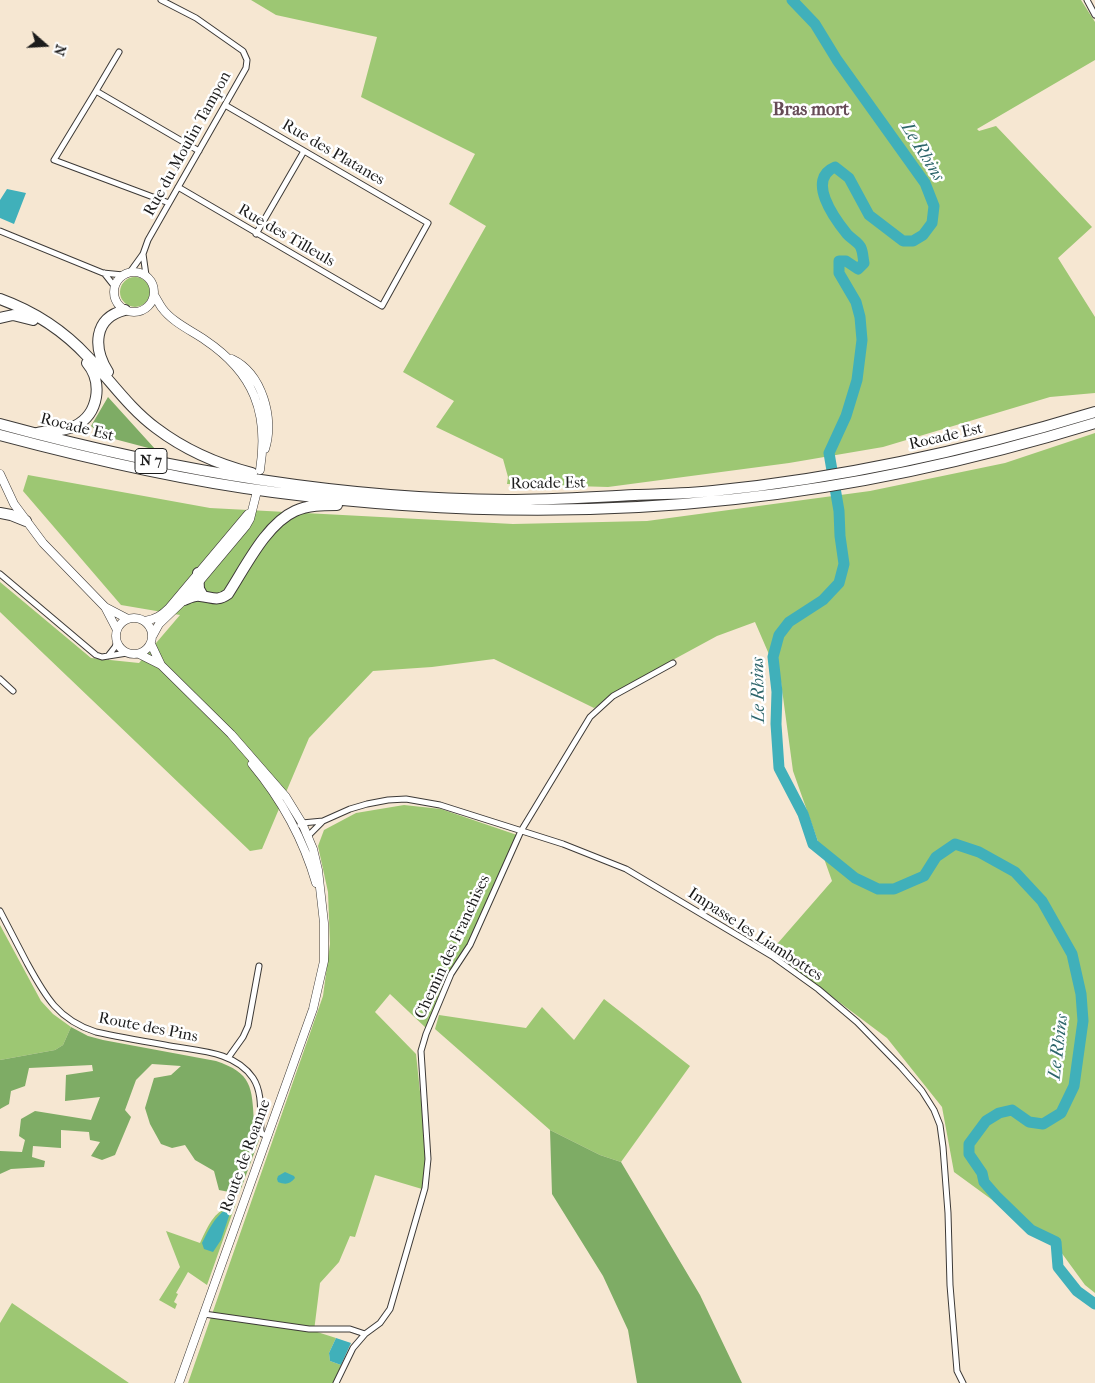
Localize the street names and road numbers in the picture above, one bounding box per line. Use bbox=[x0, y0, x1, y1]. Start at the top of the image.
street label: Rue du Moulin Tampon bbox=[140, 68, 236, 220]
street label: Rue des Platanes bbox=[278, 116, 388, 190]
street label: Rue des Tilleuls bbox=[234, 200, 338, 272]
street label: Rocade Est bbox=[38, 410, 116, 446]
street label: Rocade Est bbox=[907, 419, 985, 455]
road number: N 7 bbox=[135, 448, 167, 474]
street label: Rocade Est bbox=[510, 474, 586, 494]
street label: Chemin des Franchises bbox=[411, 872, 495, 1022]
street label: Impasse les Liambottes bbox=[684, 884, 826, 986]
street label: Route des Pins bbox=[97, 1009, 199, 1047]
street label: Route de Roanne bbox=[217, 1097, 275, 1215]

